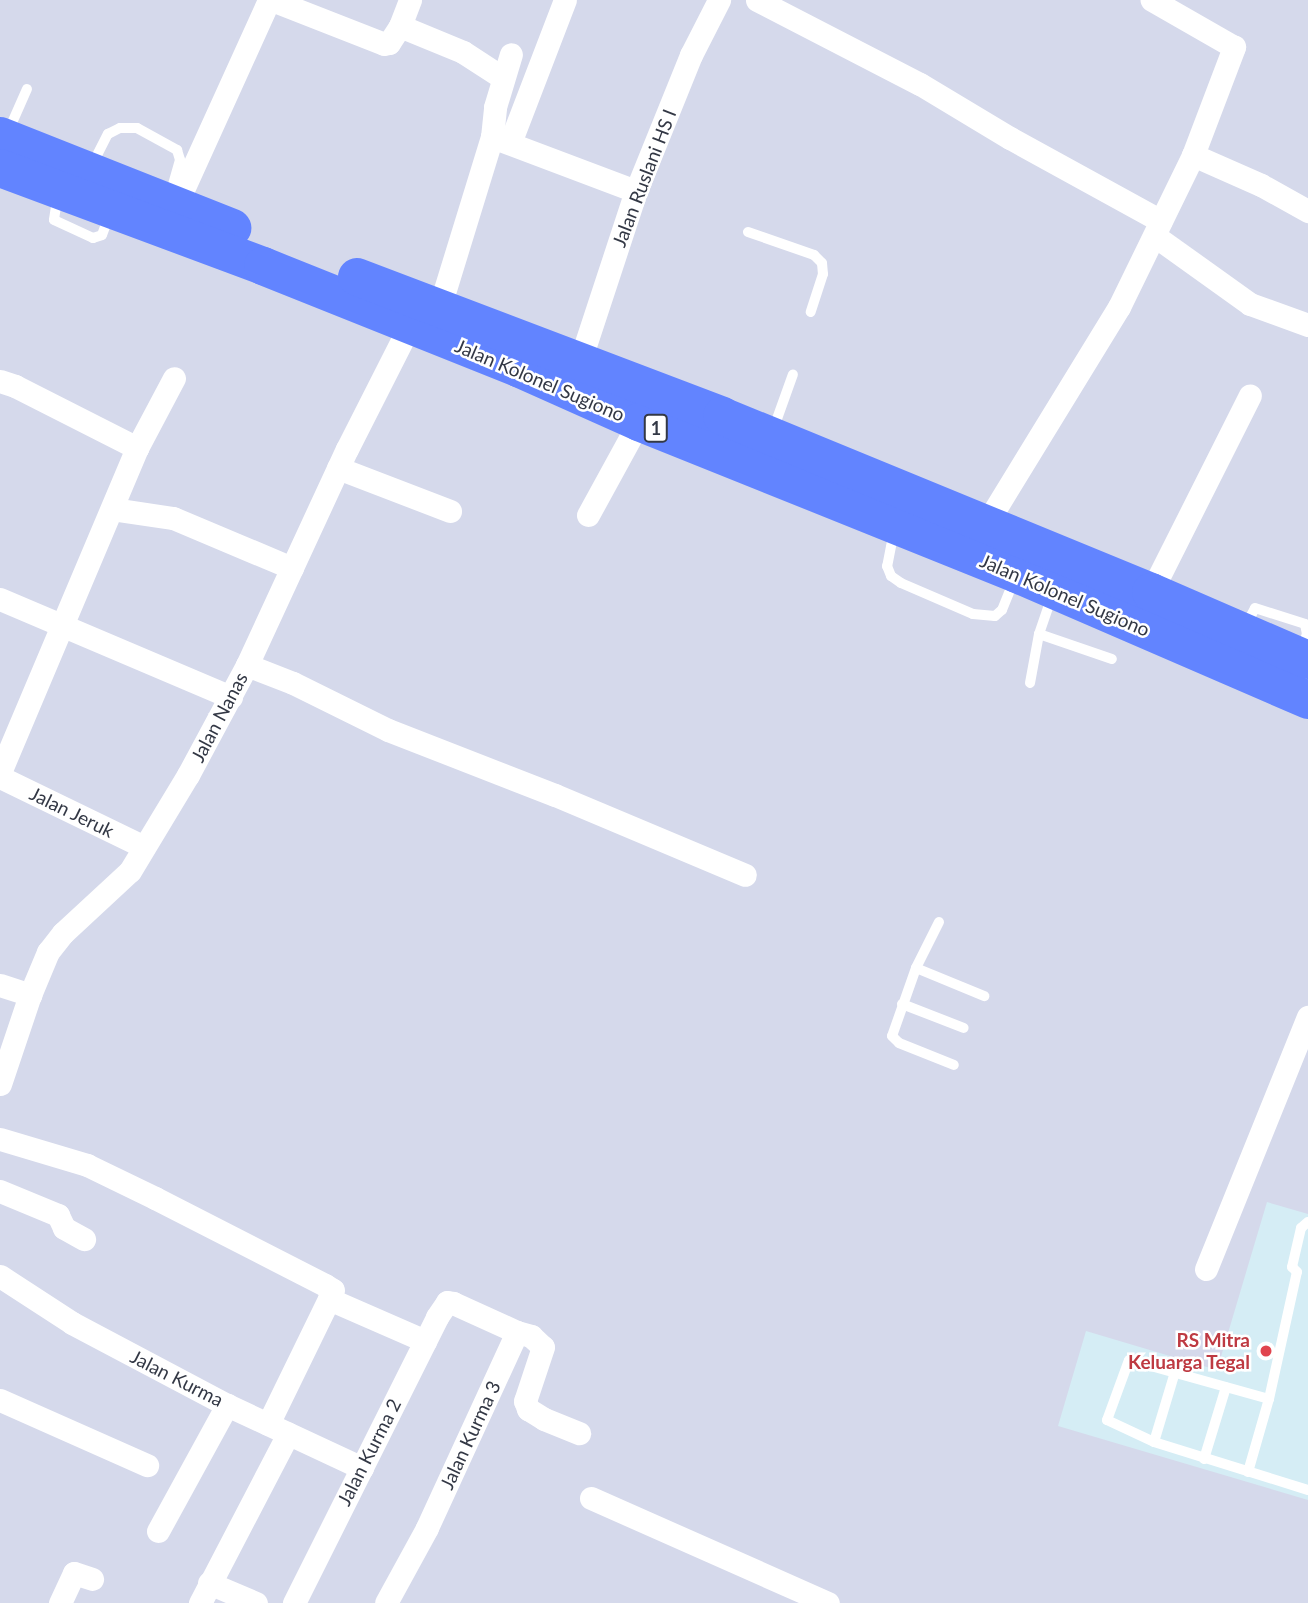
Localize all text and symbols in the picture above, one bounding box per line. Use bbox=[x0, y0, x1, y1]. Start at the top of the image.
street label: Jalan Ruslani HS I bbox=[607, 106, 681, 250]
street label: Jalan Kolonel Sugiono bbox=[452, 334, 628, 426]
road number: 1 bbox=[644, 414, 668, 442]
street label: Jalan Kolonel Sugiono bbox=[977, 549, 1153, 641]
street label: Jalan Nanas bbox=[186, 668, 252, 766]
street label: Jalan Jeruk bbox=[26, 782, 118, 842]
place label: RS Mitra Keluarga Tegal bbox=[1128, 1329, 1250, 1373]
marker: RS Mitra Keluarga Tegal bbox=[1256, 1341, 1276, 1361]
street label: Jalan Kurma bbox=[127, 1345, 227, 1411]
street label: Jalan Kurma 3 bbox=[435, 1377, 505, 1493]
street label: Jalan Kurma 2 bbox=[332, 1395, 406, 1509]

